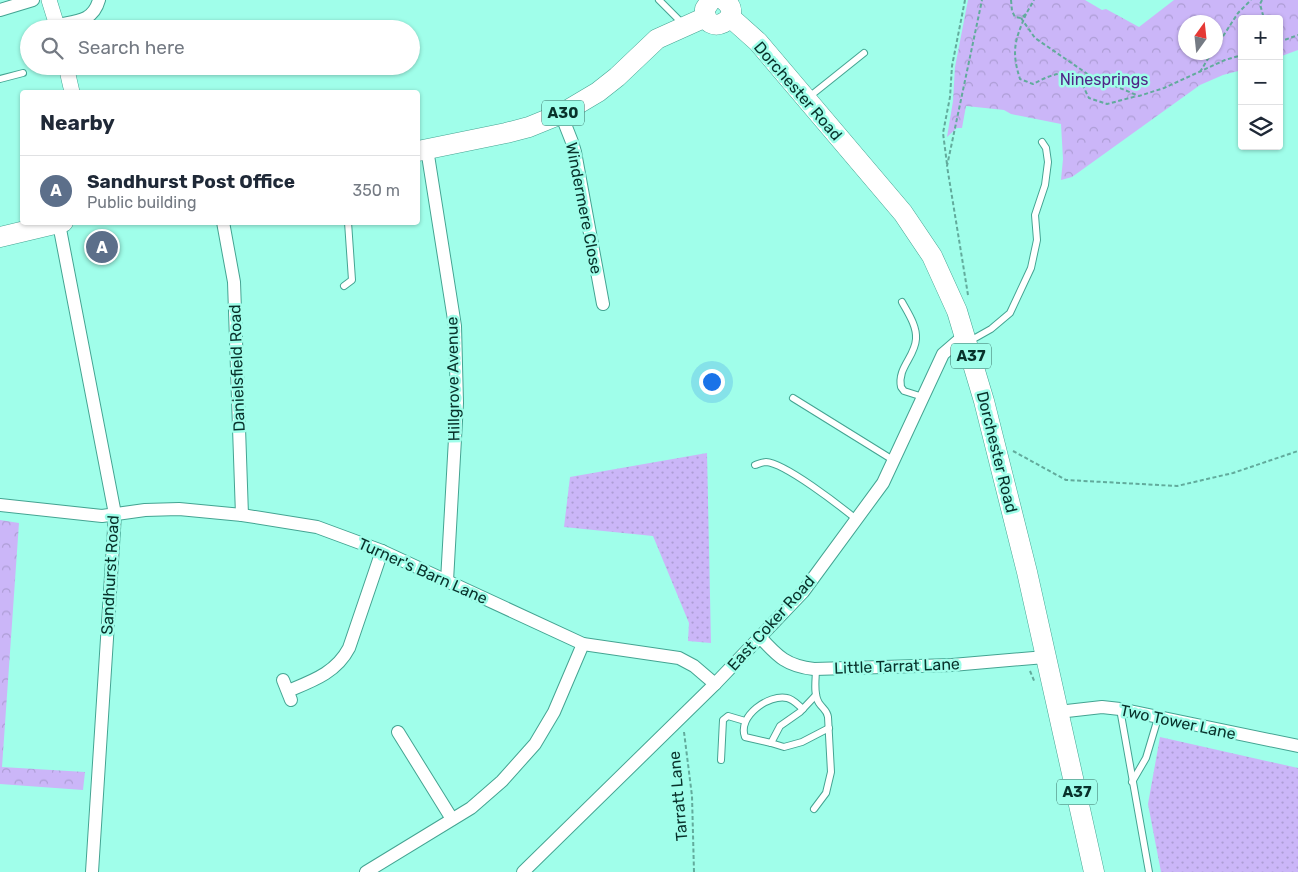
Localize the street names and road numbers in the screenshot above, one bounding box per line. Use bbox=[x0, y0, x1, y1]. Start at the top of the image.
street label: Dorchester Road bbox=[750, 38, 846, 144]
road number: A30 bbox=[542, 100, 584, 126]
street label: Windermere Close bbox=[562, 141, 606, 276]
street label: Danielsfield Road bbox=[225, 304, 249, 432]
street label: Hillgrove Avenue bbox=[442, 317, 464, 441]
road number: A37 bbox=[951, 344, 991, 368]
street label: Dorchester Road bbox=[973, 389, 1021, 515]
street label: Sandhurst Road bbox=[97, 515, 123, 635]
street label: Turner's Barn Lane bbox=[355, 534, 491, 608]
street label: East Coker Road bbox=[723, 572, 819, 674]
street label: Little Tarrat Lane bbox=[834, 654, 960, 678]
street label: Two Tower Lane bbox=[1118, 700, 1238, 744]
street label: Tarratt Lane bbox=[665, 750, 691, 842]
road number: A37 bbox=[1057, 780, 1097, 804]

